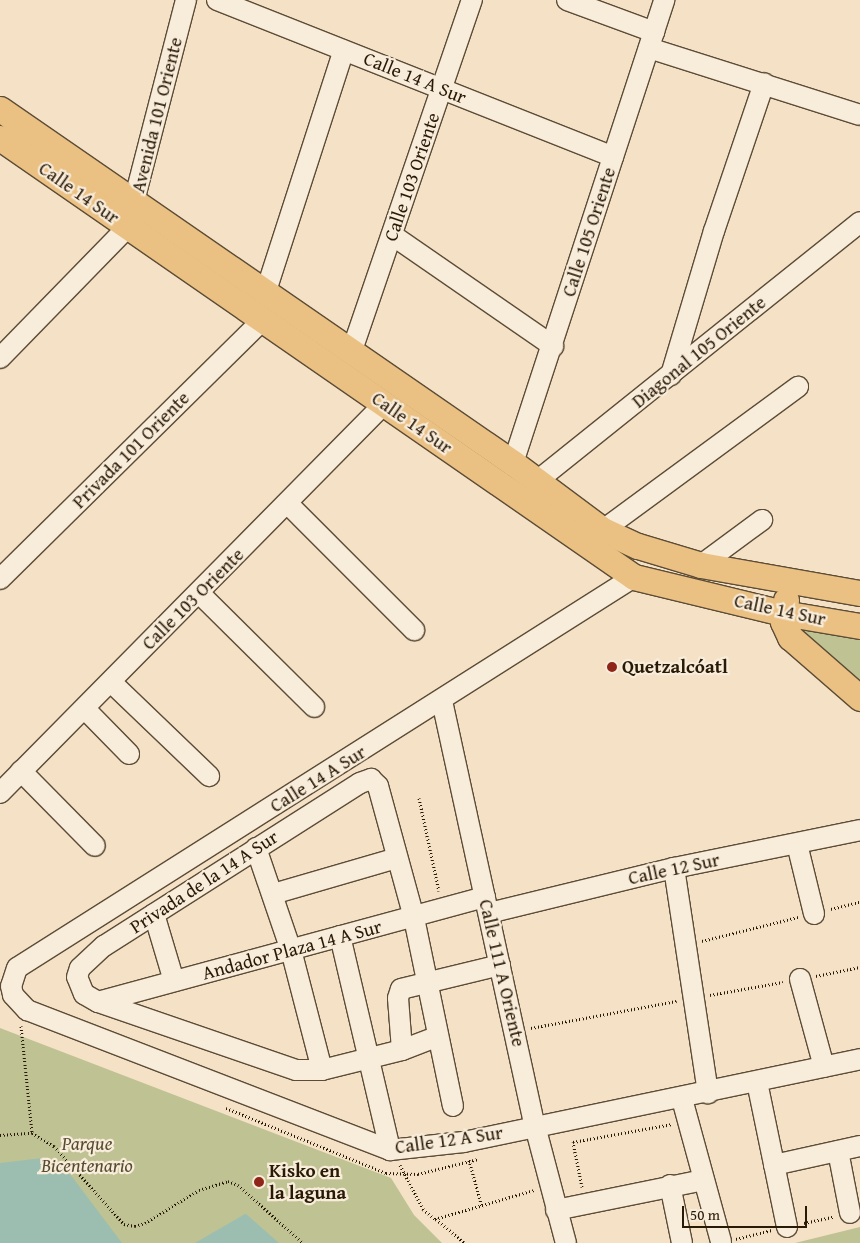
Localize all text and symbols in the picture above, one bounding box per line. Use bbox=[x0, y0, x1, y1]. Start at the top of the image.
street label: Avenida 101 Oriente bbox=[127, 35, 187, 195]
street label: Calle 14 A Sur bbox=[360, 47, 470, 109]
street label: Calle 103 Oriente bbox=[379, 110, 445, 244]
street label: Calle 14 Sur bbox=[34, 157, 124, 229]
street label: Calle 105 Oriente bbox=[557, 164, 621, 300]
street label: Diagonal 105 Oriente bbox=[627, 291, 771, 413]
street label: Privada 101 Oriente bbox=[68, 387, 194, 513]
street label: Calle 14 Sur bbox=[367, 387, 457, 459]
street label: Calle 103 Oriente bbox=[137, 543, 249, 655]
street label: Calle 14 Sur bbox=[732, 589, 828, 631]
place label: Quetzalcóatl bbox=[622, 656, 728, 678]
marker: Quetzalcóatl bbox=[606, 661, 618, 673]
street label: Calle 14 A Sur bbox=[266, 741, 370, 817]
street label: Privada de la 14 A Sur bbox=[126, 826, 282, 938]
street label: Calle 12 Sur bbox=[626, 848, 722, 890]
street label: Calle 111 A Oriente bbox=[474, 897, 530, 1049]
street label: Andador Plaza 14 A Sur bbox=[200, 915, 384, 985]
street label: Calle 12 A Sur bbox=[394, 1121, 504, 1159]
park label: Parque Bicentenario bbox=[41, 1133, 133, 1177]
place label: Kisko en la laguna bbox=[269, 1160, 346, 1204]
marker: Kisko en la laguna bbox=[253, 1176, 265, 1188]
scale bar bbox=[685, 1196, 810, 1228]
text: 50 m bbox=[690, 1204, 720, 1225]

